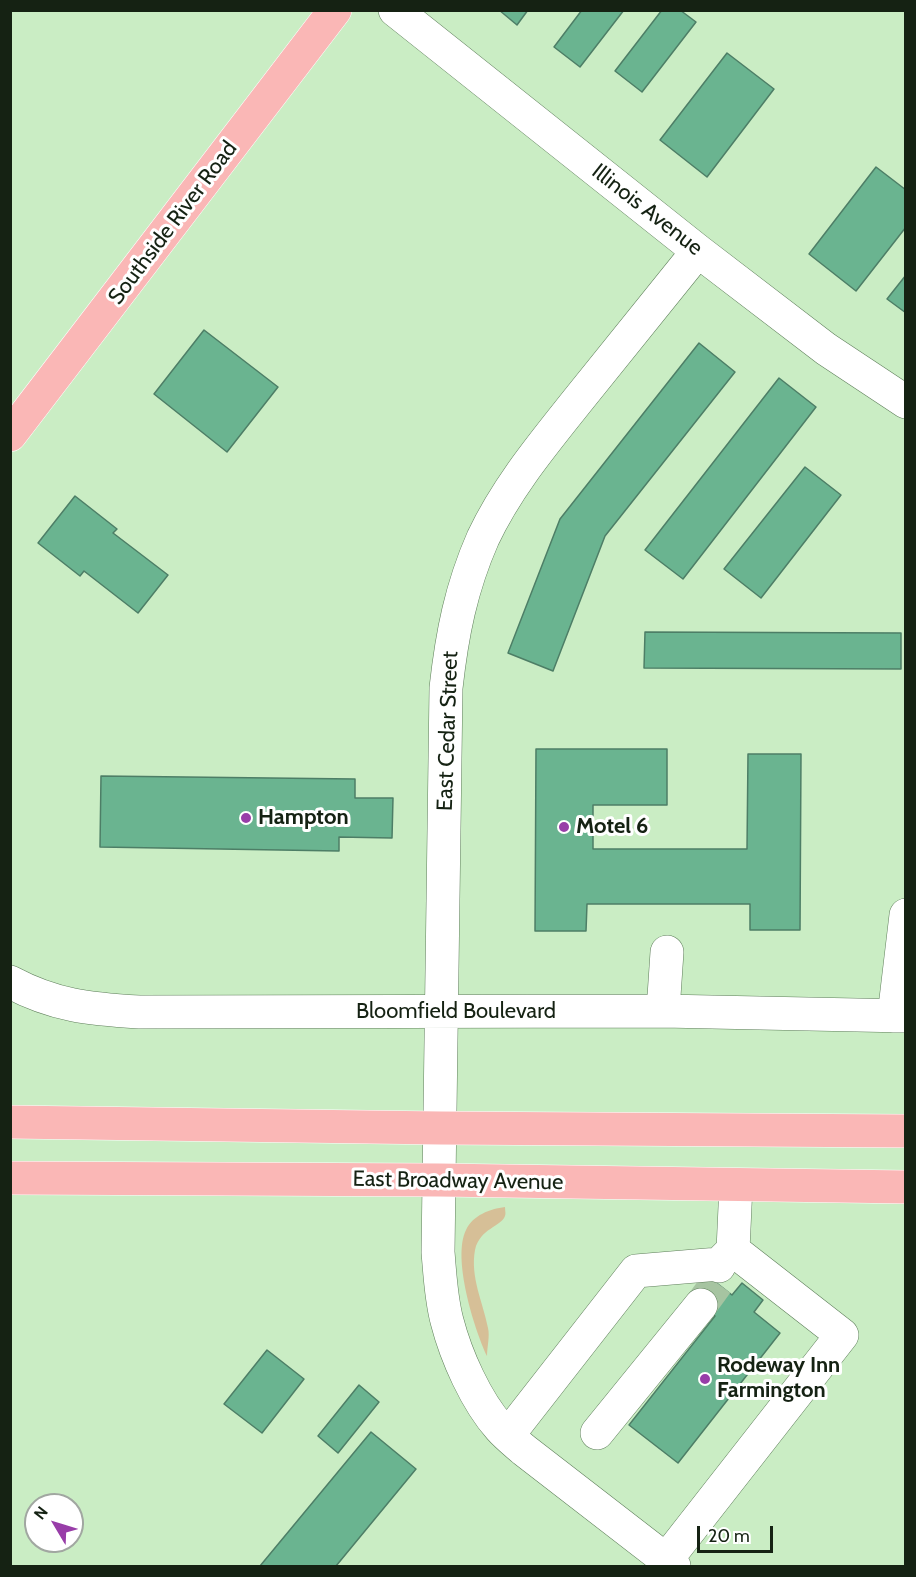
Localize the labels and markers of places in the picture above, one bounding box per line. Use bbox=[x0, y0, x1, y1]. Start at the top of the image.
place label: Hampton bbox=[258, 805, 349, 831]
marker: Hampton bbox=[239, 811, 253, 825]
place label: Motel 6 bbox=[576, 814, 648, 840]
marker: Motel 6 bbox=[557, 820, 571, 834]
place label: Rodeway Inn Farmington bbox=[717, 1353, 840, 1404]
marker: Rodeway Inn Farmington bbox=[698, 1372, 712, 1386]

